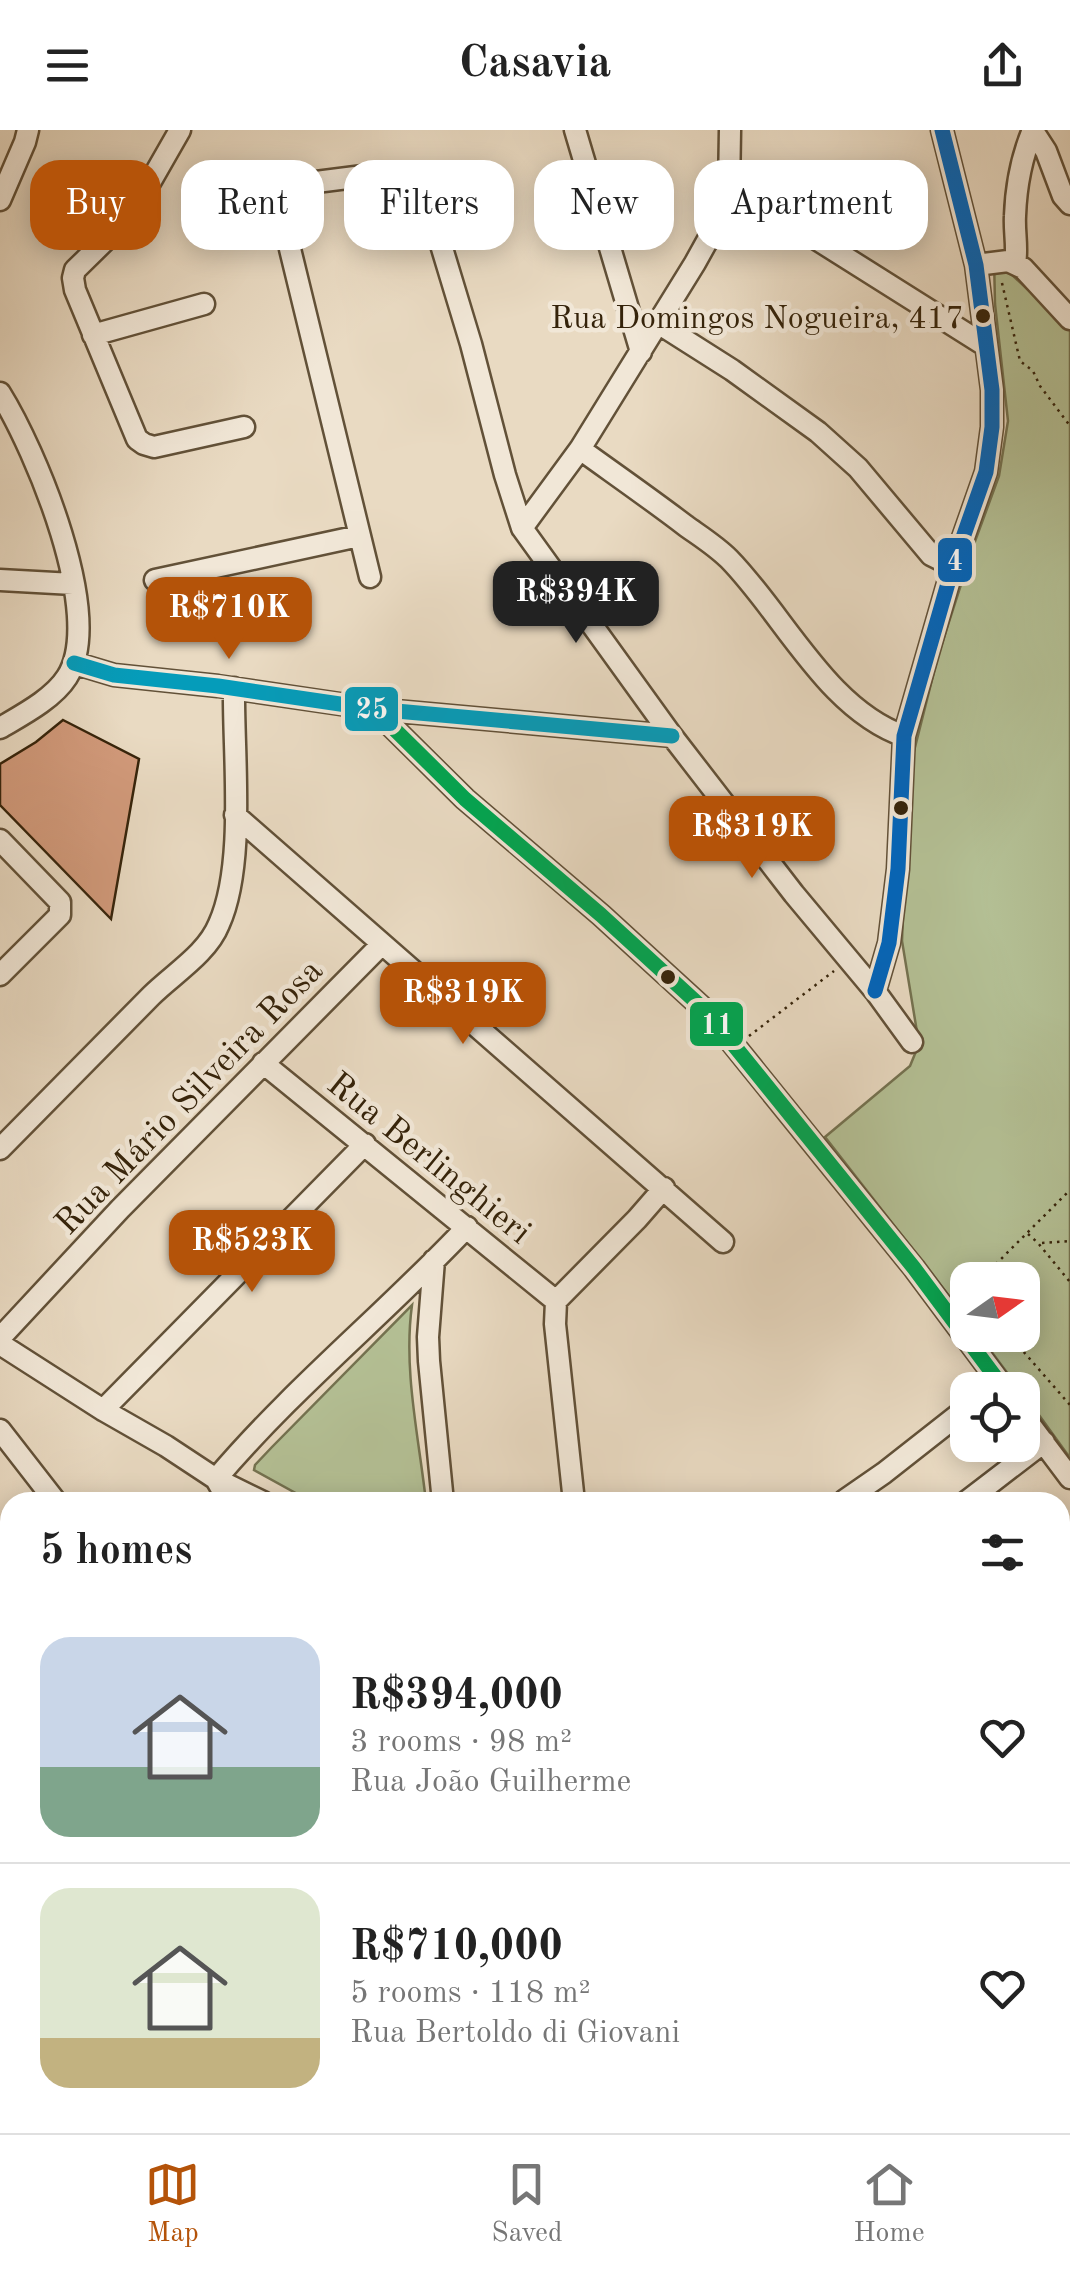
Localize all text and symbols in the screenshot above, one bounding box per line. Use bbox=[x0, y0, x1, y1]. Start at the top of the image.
icon: menu bbox=[40, 38, 95, 93]
icon: share bbox=[975, 38, 1030, 93]
text: Casavia bbox=[459, 42, 611, 87]
chip: Buy bbox=[30, 160, 161, 250]
chip: Rent bbox=[181, 160, 324, 250]
chip: Filters bbox=[344, 160, 514, 250]
chip: New bbox=[534, 160, 674, 250]
chip: Apartment bbox=[694, 160, 928, 250]
place label: Rua Domingos Nogueira, 417 bbox=[550, 304, 964, 336]
marker: Rua Domingos Nogueira, 417 bbox=[973, 306, 993, 326]
line badge: 4 bbox=[936, 536, 974, 584]
text: 4 bbox=[947, 549, 963, 577]
pin: R$394K bbox=[495, 561, 657, 646]
pin: R$710K bbox=[148, 577, 310, 662]
text: R$394K bbox=[515, 577, 637, 609]
text: R$710K bbox=[168, 593, 290, 625]
line badge: 25 bbox=[343, 685, 400, 733]
text: 25 bbox=[356, 697, 388, 725]
pin: R$319K bbox=[671, 796, 833, 881]
unlabelled marker bbox=[891, 798, 911, 818]
text: R$319K bbox=[691, 812, 813, 844]
street label: Rua Mário Silveira Rosa bbox=[49, 953, 330, 1242]
pin: R$319K bbox=[382, 962, 544, 1047]
unlabelled marker bbox=[658, 967, 678, 987]
text: R$319K bbox=[402, 978, 524, 1010]
line badge: 11 bbox=[688, 1000, 745, 1048]
text: 11 bbox=[701, 1013, 733, 1041]
street label: Rua Berlinghieri bbox=[320, 1067, 537, 1251]
pin: R$523K bbox=[171, 1210, 333, 1295]
text: R$523K bbox=[191, 1226, 313, 1258]
north arrow bbox=[950, 1262, 1040, 1352]
map controls bbox=[950, 1262, 1040, 1462]
button: locate bbox=[950, 1372, 1040, 1462]
icon: filters bbox=[975, 1525, 1030, 1580]
text: 5 homes bbox=[40, 1531, 192, 1573]
text: R$394,000 bbox=[350, 1676, 563, 1718]
icon: home bbox=[120, 1677, 240, 1797]
icon: heart bbox=[975, 1710, 1030, 1765]
text: 3 rooms · 98 m² bbox=[350, 1727, 572, 1759]
text: Rua João Guilherme bbox=[350, 1767, 631, 1799]
text: R$710,000 bbox=[350, 1927, 563, 1969]
icon: home bbox=[120, 1928, 240, 2048]
icon: heart bbox=[975, 1961, 1030, 2016]
text: 5 rooms · 118 m² bbox=[350, 1978, 591, 2010]
text: Rua Bertoldo di Giovani bbox=[350, 2018, 680, 2050]
tab: Map bbox=[145, 2157, 200, 2252]
tab: Saved bbox=[491, 2157, 563, 2252]
tab: Home bbox=[853, 2157, 925, 2252]

